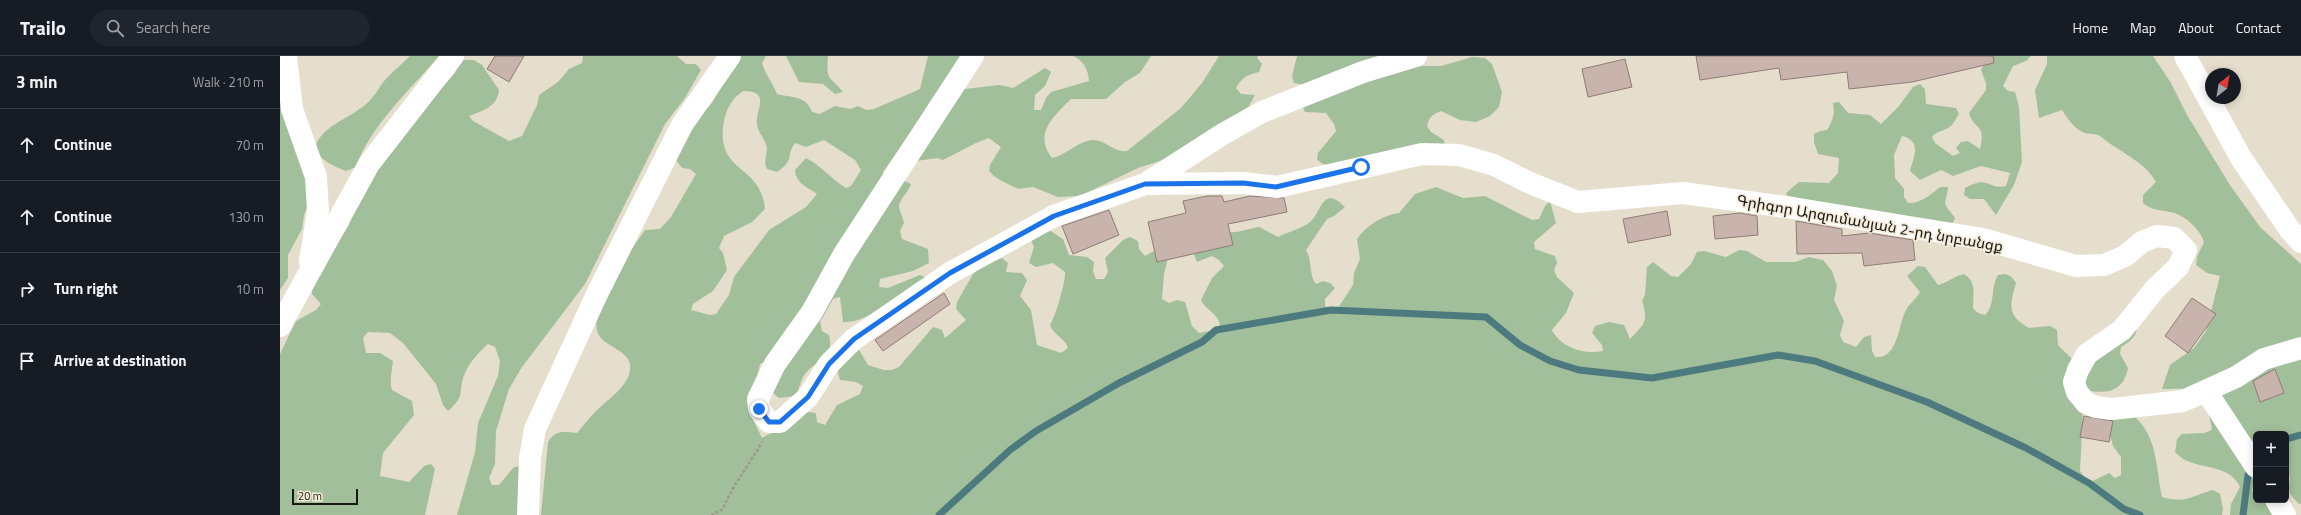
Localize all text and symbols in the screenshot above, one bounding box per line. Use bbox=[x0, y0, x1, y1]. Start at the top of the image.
search box bbox=[90, 10, 370, 46]
text: Trailo bbox=[20, 13, 66, 42]
text: Search here bbox=[136, 16, 210, 39]
icon: search bbox=[104, 17, 126, 39]
text: Home bbox=[2073, 17, 2108, 38]
text: Map bbox=[2130, 17, 2156, 38]
text: About bbox=[2178, 17, 2214, 38]
text: Contact bbox=[2236, 17, 2281, 38]
north arrow bbox=[2205, 68, 2241, 104]
text: 3 min bbox=[16, 69, 57, 95]
text: Walk · 210 m bbox=[193, 72, 264, 92]
text: Continue bbox=[54, 133, 112, 156]
icon: ahead bbox=[16, 134, 38, 156]
text: 70 m bbox=[236, 135, 264, 155]
route start bbox=[1352, 158, 1370, 176]
street label: Գրիգոր Արզումանյան 2-րդ նրբանցք bbox=[1735, 188, 2005, 258]
text: Continue bbox=[54, 205, 112, 228]
icon: ahead bbox=[16, 206, 38, 228]
text: 130 m bbox=[228, 207, 264, 227]
text: Turn right bbox=[54, 277, 118, 300]
icon: right bbox=[16, 278, 38, 300]
text: 10 m bbox=[236, 279, 264, 299]
text: Arrive at destination bbox=[54, 349, 187, 372]
icon: arrive bbox=[16, 350, 38, 372]
route end bbox=[750, 400, 768, 418]
map controls bbox=[2253, 431, 2289, 503]
button: + bbox=[2253, 431, 2289, 467]
button: − bbox=[2253, 467, 2289, 503]
scale bar bbox=[292, 487, 358, 506]
text: 20 m bbox=[298, 488, 322, 504]

